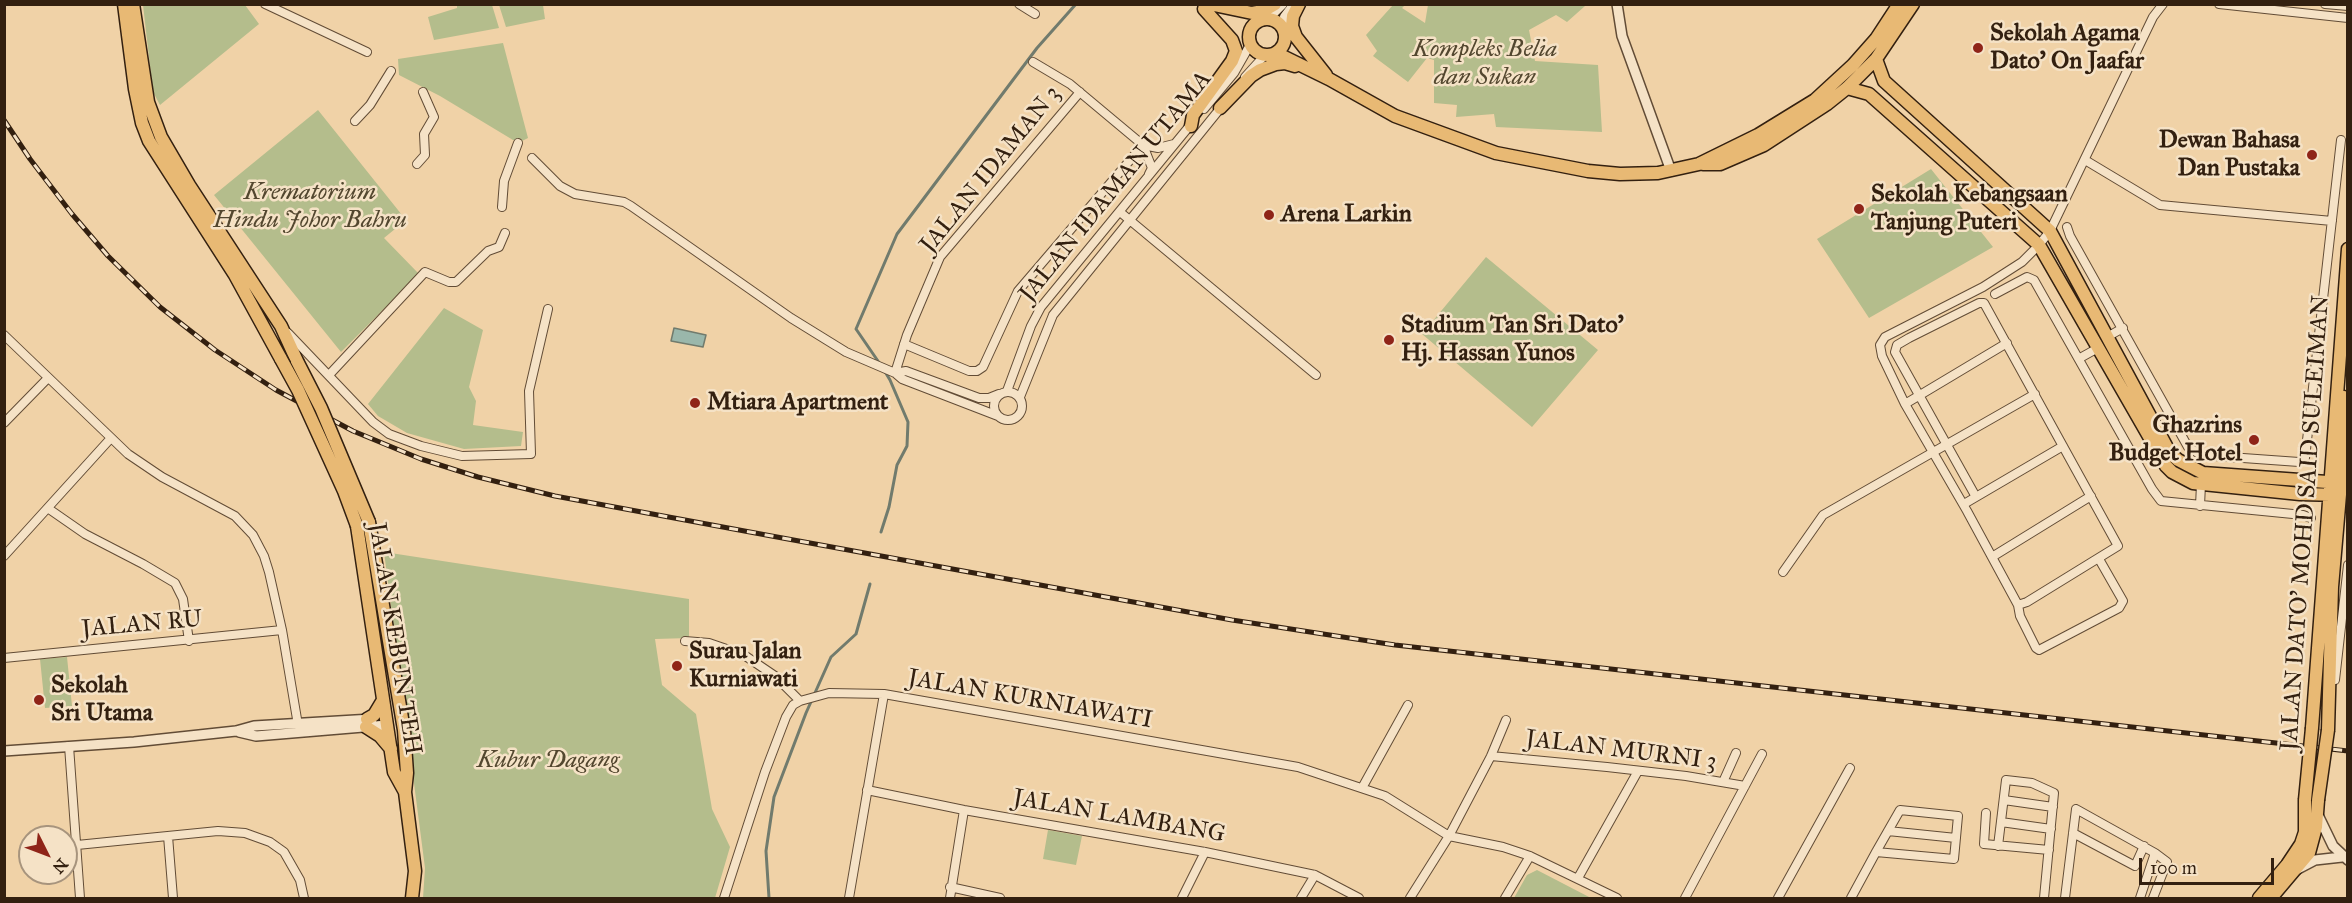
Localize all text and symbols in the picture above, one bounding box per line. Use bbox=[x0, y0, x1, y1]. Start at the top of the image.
place label: Sekolah Agama Dato' On Jaafar bbox=[1990, 20, 2144, 76]
park label: Kompleks Belia dan Sukan bbox=[1413, 36, 1557, 92]
marker: Sekolah Agama Dato' On Jaafar bbox=[1971, 41, 1985, 55]
street label: JALAN IDAMAN UTAMA bbox=[1014, 66, 1218, 308]
street label: JALAN IDAMAN 3 bbox=[915, 81, 1067, 259]
place label: Dewan Bahasa Dan Pustaka bbox=[2159, 127, 2300, 183]
marker: Dewan Bahasa Dan Pustaka bbox=[2305, 148, 2319, 162]
park label: Krematorium Hindu Johor Bahru bbox=[213, 179, 407, 235]
place label: Sekolah Kebangsaan Tanjung Puteri bbox=[1871, 181, 2068, 237]
place label: Arena Larkin bbox=[1281, 201, 1412, 229]
marker: Sekolah Kebangsaan Tanjung Puteri bbox=[1852, 202, 1866, 216]
marker: Arena Larkin bbox=[1262, 208, 1276, 222]
street label: JALAN DATO' MOHD SAID SULEIMAN bbox=[2276, 294, 2336, 752]
place label: Stadium Tan Sri Dato’ Hj. Hassan Yunos bbox=[1401, 312, 1624, 368]
marker: Stadium Tan Sri Dato’ Hj. Hassan Yunos bbox=[1382, 333, 1396, 347]
place label: Mtiara Apartment bbox=[707, 389, 888, 417]
marker: Mtiara Apartment bbox=[688, 396, 702, 410]
place label: Ghazrins Budget Hotel bbox=[2109, 412, 2242, 468]
marker: Ghazrins Budget Hotel bbox=[2247, 433, 2261, 447]
street label: JALAN KEBUN TEH bbox=[361, 521, 427, 757]
street label: JALAN RU bbox=[81, 605, 203, 645]
place label: Surau Jalan Kurniawati bbox=[689, 638, 802, 694]
marker: Surau Jalan Kurniawati bbox=[670, 659, 684, 673]
street label: JALAN KURNIAWATI bbox=[905, 664, 1155, 736]
place label: Sekolah Sri Utama bbox=[51, 672, 153, 728]
marker: Sekolah Sri Utama bbox=[32, 693, 46, 707]
street label: JALAN MURNI 3 bbox=[1524, 725, 1718, 777]
park label: Kubur Dagang bbox=[477, 747, 619, 775]
street label: JALAN LAMBANG bbox=[1011, 784, 1227, 850]
north arrow bbox=[18, 825, 78, 885]
scale bar bbox=[2142, 846, 2277, 884]
text: N bbox=[49, 855, 72, 877]
text: 100 m bbox=[2150, 857, 2197, 879]

